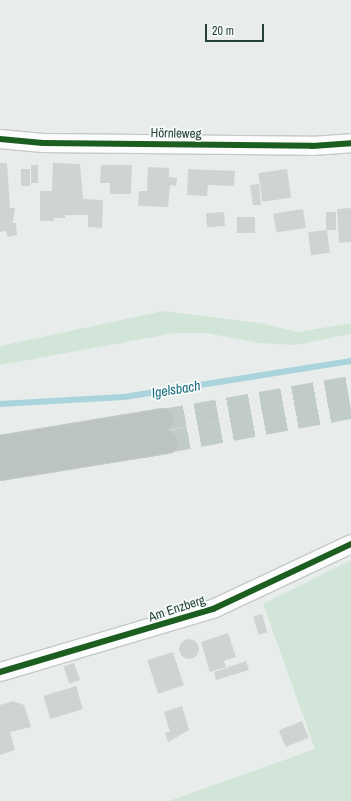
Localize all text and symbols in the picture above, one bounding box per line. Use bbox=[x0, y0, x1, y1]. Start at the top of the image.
scale bar bbox=[207, 16, 266, 42]
text: 20 m bbox=[212, 23, 234, 39]
street label: Hörnleweg bbox=[150, 126, 202, 142]
water label: Igelsbach bbox=[150, 377, 202, 401]
street label: Am Enzberg bbox=[147, 593, 207, 625]

